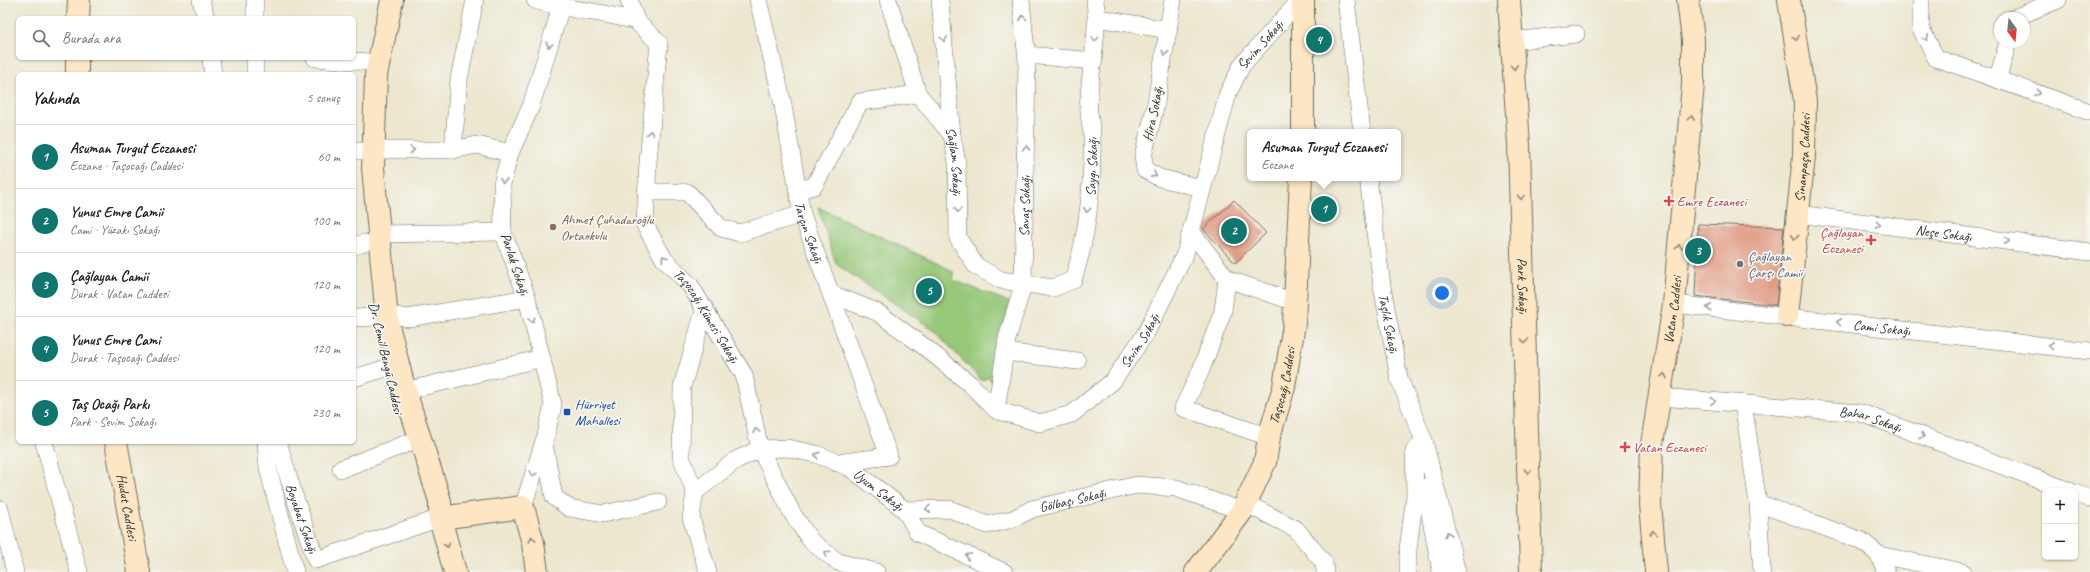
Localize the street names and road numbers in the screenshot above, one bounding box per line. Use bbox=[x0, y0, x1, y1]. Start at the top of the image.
street label: Sevim Sokağı bbox=[1233, 15, 1288, 72]
street label: Hira Sokağı bbox=[1139, 84, 1167, 143]
street label: Sinanpaşa Caddesi bbox=[1791, 111, 1813, 203]
street label: Sağlam Sokağı bbox=[943, 126, 966, 197]
street label: Saygı Sokağı bbox=[1081, 136, 1101, 197]
street label: Savaş Sokağı bbox=[1015, 174, 1033, 237]
street label: Tarçın Sokağı bbox=[791, 200, 828, 266]
street label: Neşe Sokağı bbox=[1915, 221, 1974, 245]
street label: Parlak Sokağı bbox=[497, 231, 533, 298]
street label: Park Sokağı bbox=[1514, 257, 1532, 315]
street label: Taşocağı Kümesi Sokağı bbox=[670, 265, 744, 367]
street label: Vatan Caddesi bbox=[1659, 273, 1685, 345]
street label: Taşlık Sokağı bbox=[1375, 293, 1403, 356]
street label: Dr. Cemil Bengü Caddesi bbox=[365, 301, 408, 418]
street label: Sevim Sokağı bbox=[1116, 309, 1163, 371]
street label: Cami Sokağı bbox=[1852, 316, 1912, 339]
street label: Taşocağı Caddesi bbox=[1265, 344, 1299, 426]
street label: Bahar Sokağı bbox=[1838, 403, 1905, 436]
street label: Uyum Sokağı bbox=[850, 465, 908, 515]
street label: Hudut Caddesi bbox=[113, 472, 142, 544]
street label: Boyabat Sokağı bbox=[282, 482, 322, 557]
street label: Gölbaşı Sokağı bbox=[1038, 484, 1108, 516]

